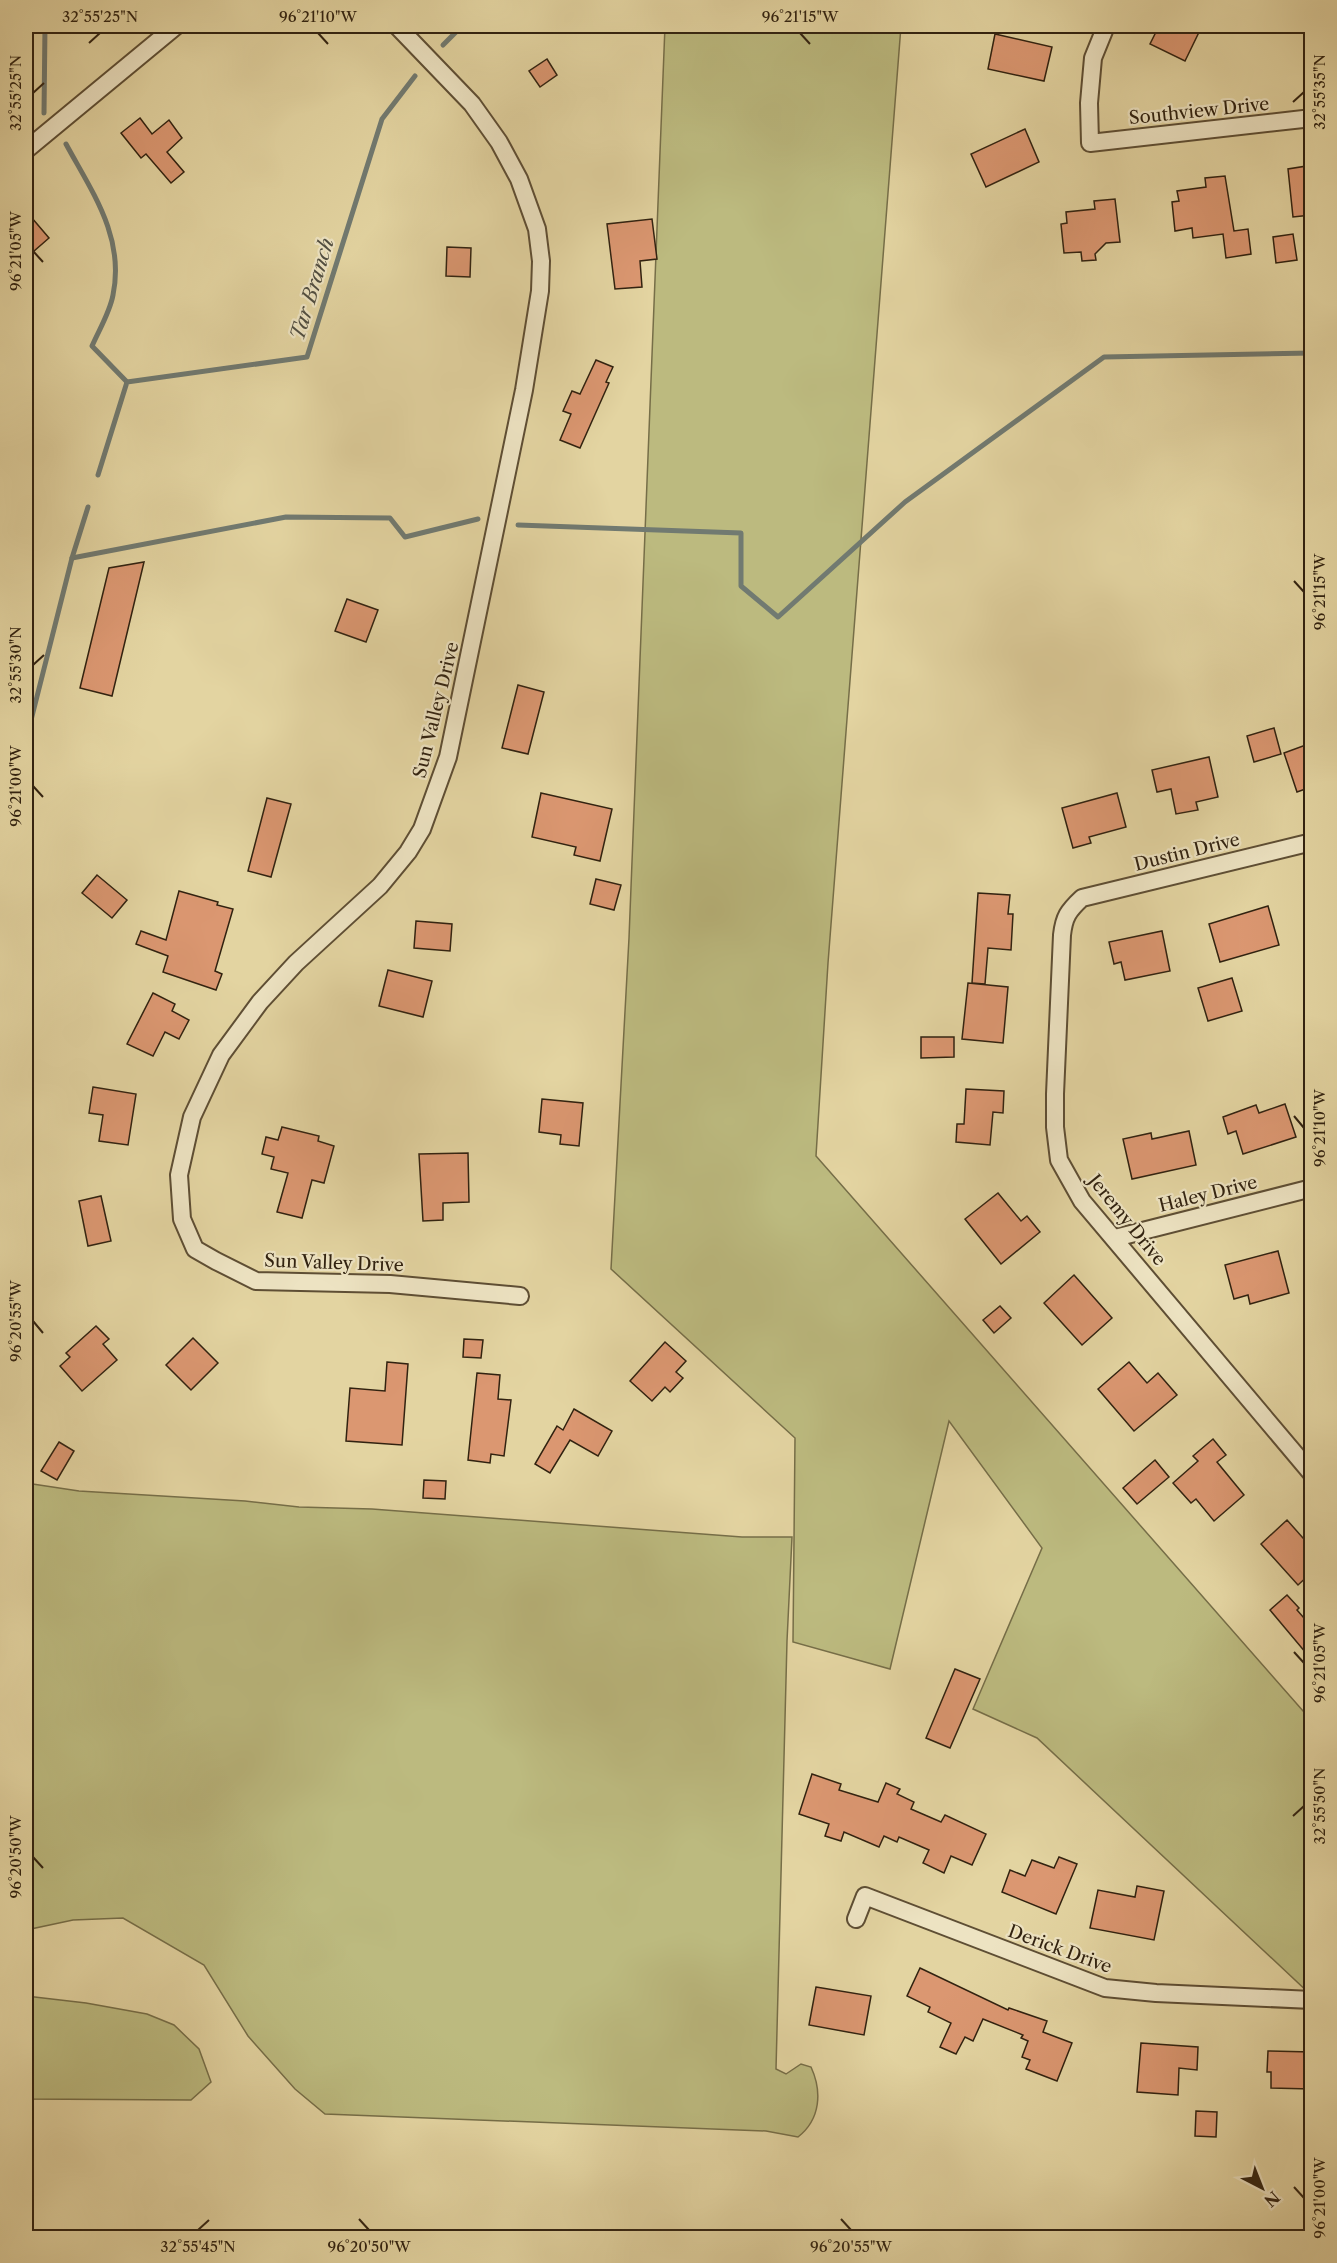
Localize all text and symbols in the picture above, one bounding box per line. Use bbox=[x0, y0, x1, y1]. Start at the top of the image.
text: 32°55'25"N bbox=[62, 7, 138, 26]
text: 96°21'10"W bbox=[279, 7, 358, 26]
text: 96°21'15"W bbox=[762, 7, 839, 26]
text: 32°55'35"N bbox=[1310, 54, 1329, 130]
text: 32°55'25"N bbox=[6, 55, 25, 131]
street label: Southview Drive bbox=[1128, 93, 1270, 129]
text: 96°21'05"W bbox=[6, 210, 25, 291]
water label: Tar Branch bbox=[285, 235, 339, 343]
text: 96°21'15"W bbox=[1310, 553, 1329, 630]
text: 32°55'30"N bbox=[6, 626, 25, 704]
street label: Sun Valley Drive bbox=[408, 640, 464, 780]
text: 96°21'00"W bbox=[6, 745, 25, 827]
street label: Dustin Drive bbox=[1132, 828, 1242, 876]
text: 96°21'10"W bbox=[1310, 1088, 1329, 1167]
street label: Jeremy Drive bbox=[1082, 1168, 1170, 1270]
street label: Haley Drive bbox=[1156, 1171, 1260, 1217]
street label: Sun Valley Drive bbox=[264, 1250, 404, 1276]
text: 96°20'55"W bbox=[6, 1279, 25, 1362]
text: 96°21'05"W bbox=[1310, 1622, 1329, 1703]
text: 32°55'50"N bbox=[1310, 1768, 1329, 1844]
text: 96°20'50"W bbox=[6, 1815, 25, 1899]
street label: Derick Drive bbox=[1005, 1920, 1115, 1978]
text: 96°21'00"W bbox=[1310, 2157, 1329, 2239]
north arrow bbox=[1232, 2158, 1292, 2218]
text: N bbox=[1260, 2187, 1284, 2211]
text: 32°55'45"N bbox=[160, 2237, 236, 2256]
text: 96°20'50"W bbox=[327, 2237, 411, 2256]
text: 96°20'55"W bbox=[810, 2237, 893, 2256]

